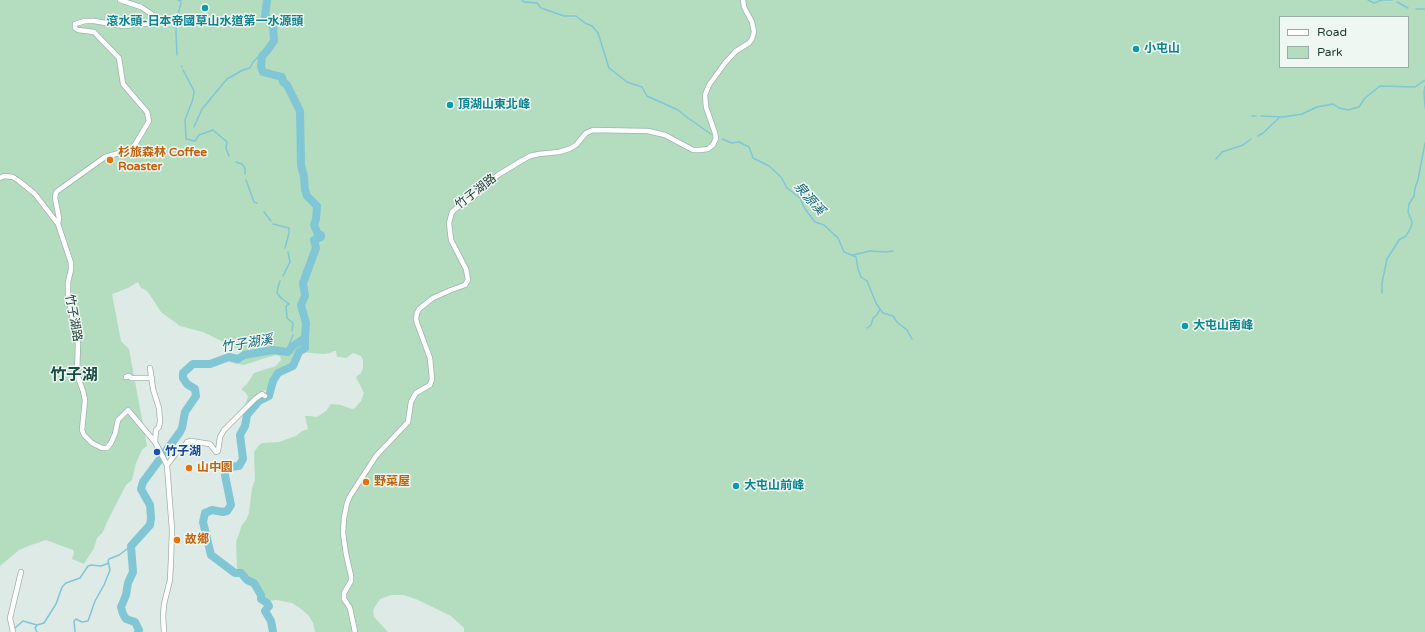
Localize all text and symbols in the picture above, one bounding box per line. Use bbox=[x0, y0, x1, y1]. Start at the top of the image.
marker: 滾水頭-日本帝國草山水道第一水源頭 bbox=[200, 3, 210, 13]
place label: 滾水頭-日本帝國草山水道第一水源頭 bbox=[107, 15, 303, 29]
legend bbox=[1279, 16, 1409, 68]
text: Road bbox=[1317, 25, 1347, 39]
place label: 小屯山 bbox=[1144, 42, 1180, 56]
marker: 小屯山 bbox=[1131, 44, 1141, 54]
text: Park bbox=[1317, 45, 1343, 59]
place label: 頂湖山東北峰 bbox=[458, 98, 530, 112]
marker: 頂湖山東北峰 bbox=[445, 100, 455, 110]
place label: 杉旅森林 Coffee Roaster bbox=[118, 146, 207, 174]
marker: 杉旅森林 Coffee Roaster bbox=[105, 155, 115, 165]
street label: 竹子湖路 bbox=[453, 172, 499, 212]
water label: 泉源溪 bbox=[790, 179, 828, 219]
street label: 竹子湖路 bbox=[62, 293, 84, 343]
place label: 大屯山南峰 bbox=[1193, 319, 1253, 333]
marker: 大屯山南峰 bbox=[1180, 321, 1190, 331]
water label: 竹子湖溪 bbox=[220, 332, 274, 356]
district label: 竹子湖 bbox=[50, 366, 98, 386]
place label: 竹子湖 bbox=[165, 445, 201, 459]
marker: 竹子湖 bbox=[152, 447, 162, 457]
place label: 山中園 bbox=[197, 461, 233, 475]
marker: 山中園 bbox=[184, 463, 194, 473]
place label: 野菜屋 bbox=[374, 475, 410, 489]
marker: 野菜屋 bbox=[361, 477, 371, 487]
place label: 大屯山前峰 bbox=[744, 479, 804, 493]
marker: 大屯山前峰 bbox=[731, 481, 741, 491]
place label: 故鄉 bbox=[185, 533, 209, 547]
marker: 故鄉 bbox=[172, 535, 182, 545]

